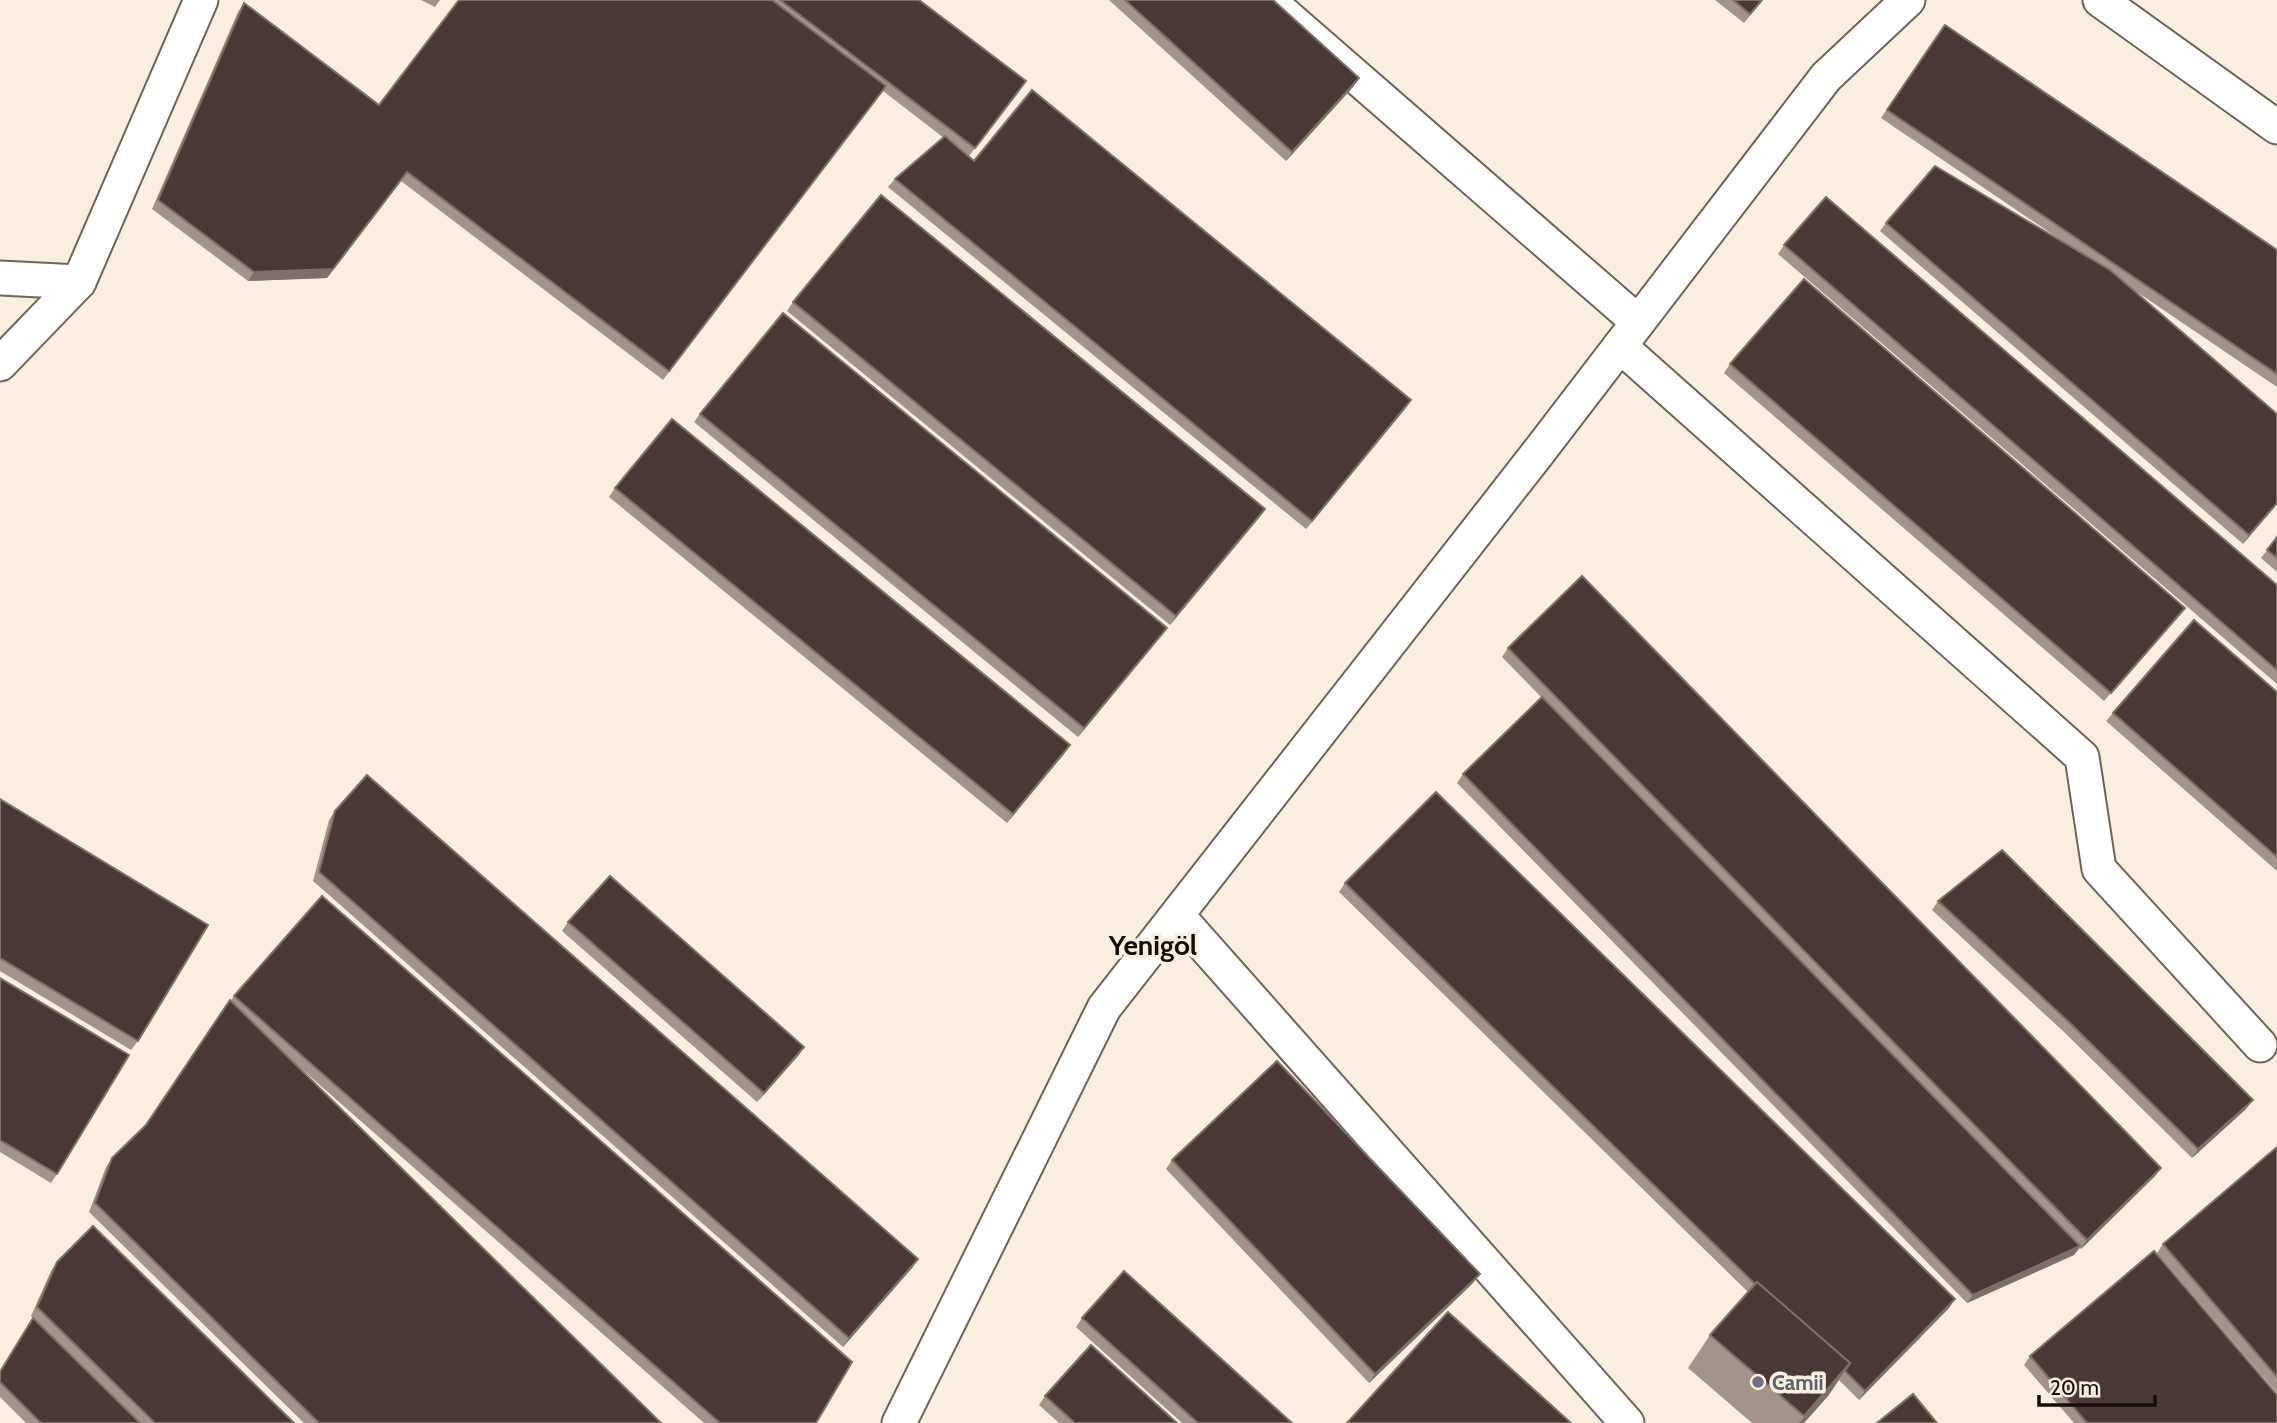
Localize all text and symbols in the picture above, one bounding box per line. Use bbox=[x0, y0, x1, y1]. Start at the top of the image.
district label: Yenigöl bbox=[1108, 928, 1197, 962]
scale bar bbox=[2039, 1364, 2154, 1408]
place label: Camii bbox=[1772, 1370, 1824, 1395]
marker: Camii bbox=[1750, 1374, 1766, 1390]
text: 20 m bbox=[2050, 1375, 2099, 1400]

